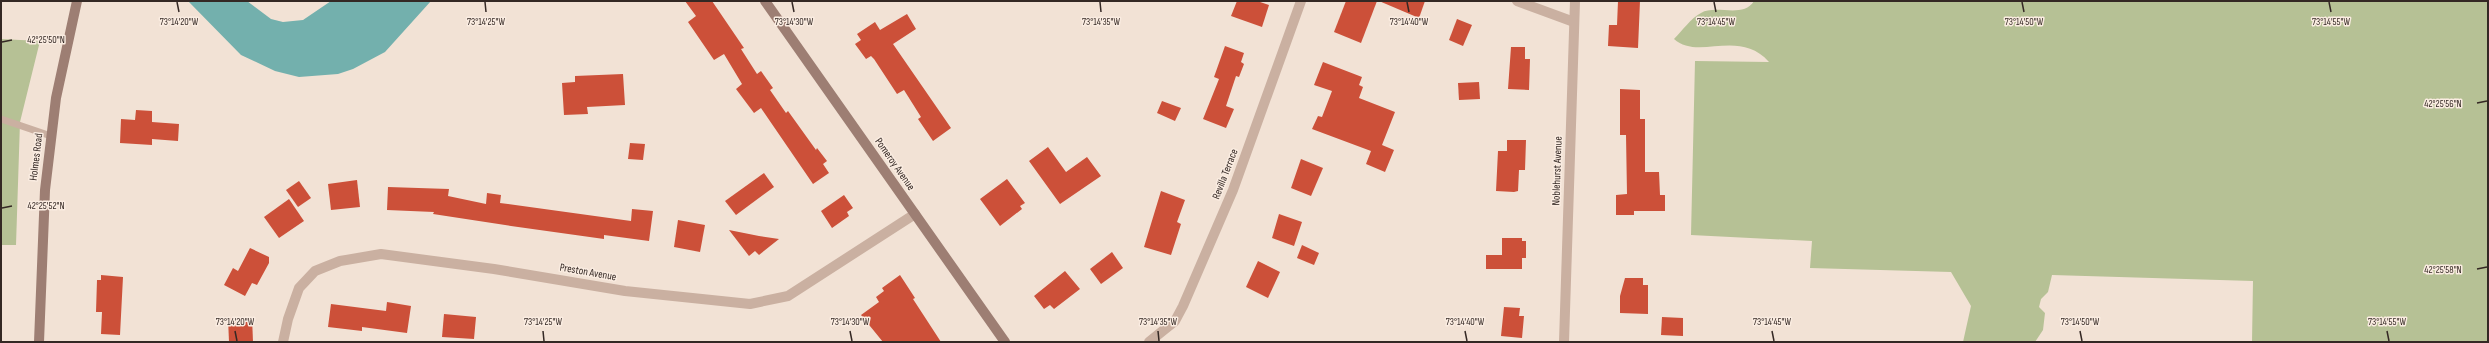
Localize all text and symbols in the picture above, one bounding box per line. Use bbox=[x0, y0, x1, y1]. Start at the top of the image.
text: 73°14'20"W bbox=[160, 16, 199, 28]
text: 73°14'25"W bbox=[467, 16, 505, 28]
text: 73°14'30"W bbox=[775, 16, 814, 28]
text: 73°14'35"W bbox=[1082, 16, 1121, 28]
text: 73°14'40"W bbox=[1390, 16, 1429, 28]
text: 73°14'45"W bbox=[1697, 16, 1736, 28]
text: 73°14'50"W bbox=[2005, 16, 2044, 28]
text: 73°14'55"W bbox=[2312, 16, 2350, 28]
text: 42°25'50"N bbox=[27, 34, 65, 46]
text: 42°25'56"N bbox=[2424, 98, 2462, 110]
street label: Holmes Road bbox=[27, 132, 45, 181]
street label: Pomeroy Avenue bbox=[872, 135, 918, 193]
street label: Noblehurst Avenue bbox=[1549, 136, 1565, 206]
street label: Revilla Terrace bbox=[1209, 147, 1241, 201]
text: 42°25'52"N bbox=[27, 200, 65, 212]
street label: Preston Avenue bbox=[559, 261, 617, 283]
text: 42°25'58"N bbox=[2424, 264, 2462, 276]
text: 73°14'20"W bbox=[216, 316, 255, 328]
text: 73°14'25"W bbox=[524, 316, 562, 328]
text: 73°14'30"W bbox=[831, 316, 870, 328]
text: 73°14'35"W bbox=[1139, 316, 1178, 328]
text: 73°14'40"W bbox=[1446, 316, 1485, 328]
text: 73°14'45"W bbox=[1753, 316, 1792, 328]
text: 73°14'50"W bbox=[2061, 316, 2100, 328]
text: 73°14'55"W bbox=[2368, 316, 2406, 328]

